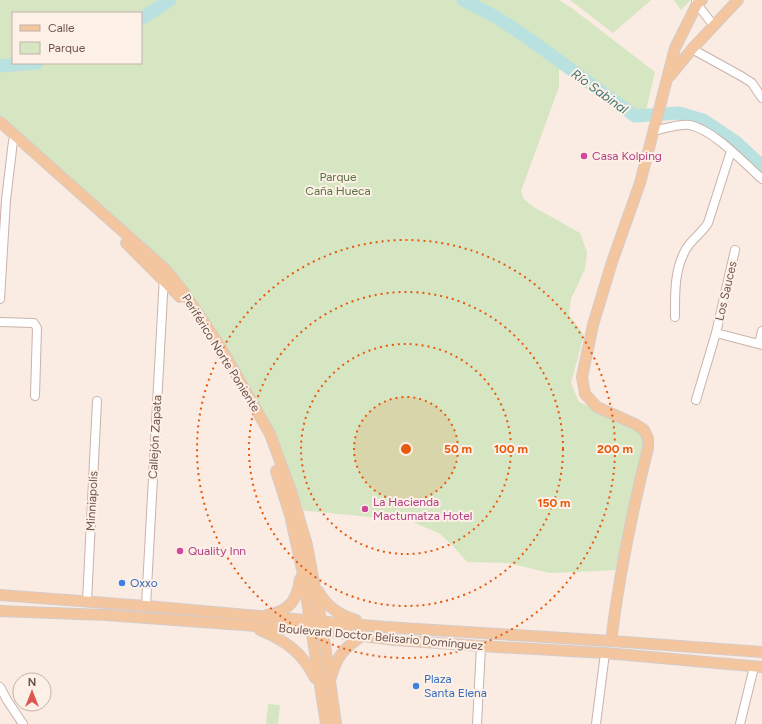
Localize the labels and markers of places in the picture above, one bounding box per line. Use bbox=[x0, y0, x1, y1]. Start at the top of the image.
place label: Casa Kolping bbox=[592, 149, 662, 163]
marker: Casa Kolping bbox=[579, 151, 589, 161]
centre of rings bbox=[399, 442, 413, 456]
place label: La Hacienda Mactumatza Hotel bbox=[373, 495, 473, 523]
marker: La Hacienda Mactumatza Hotel bbox=[360, 504, 370, 514]
place label: Quality Inn bbox=[188, 544, 246, 558]
marker: Quality Inn bbox=[175, 546, 185, 556]
place label: Oxxo bbox=[130, 576, 158, 590]
marker: Oxxo bbox=[117, 578, 127, 588]
place label: Plaza Santa Elena bbox=[424, 672, 487, 700]
marker: Plaza Santa Elena bbox=[411, 681, 421, 691]

